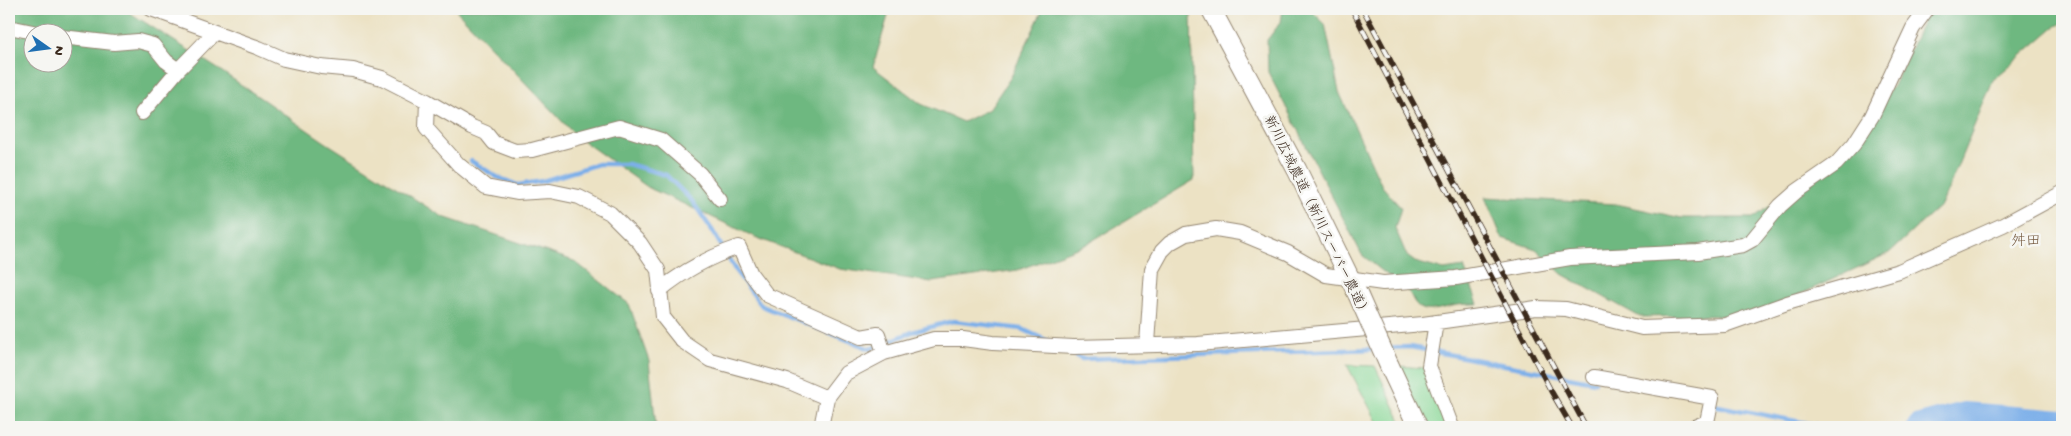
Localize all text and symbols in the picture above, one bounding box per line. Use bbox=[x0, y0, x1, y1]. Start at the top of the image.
north arrow bbox=[22, 22, 72, 72]
text: N bbox=[49, 44, 68, 57]
street label: 新川広域農道（新川スーパー農道） bbox=[1259, 113, 1372, 321]
district label: 舛田 bbox=[2011, 232, 2041, 251]

